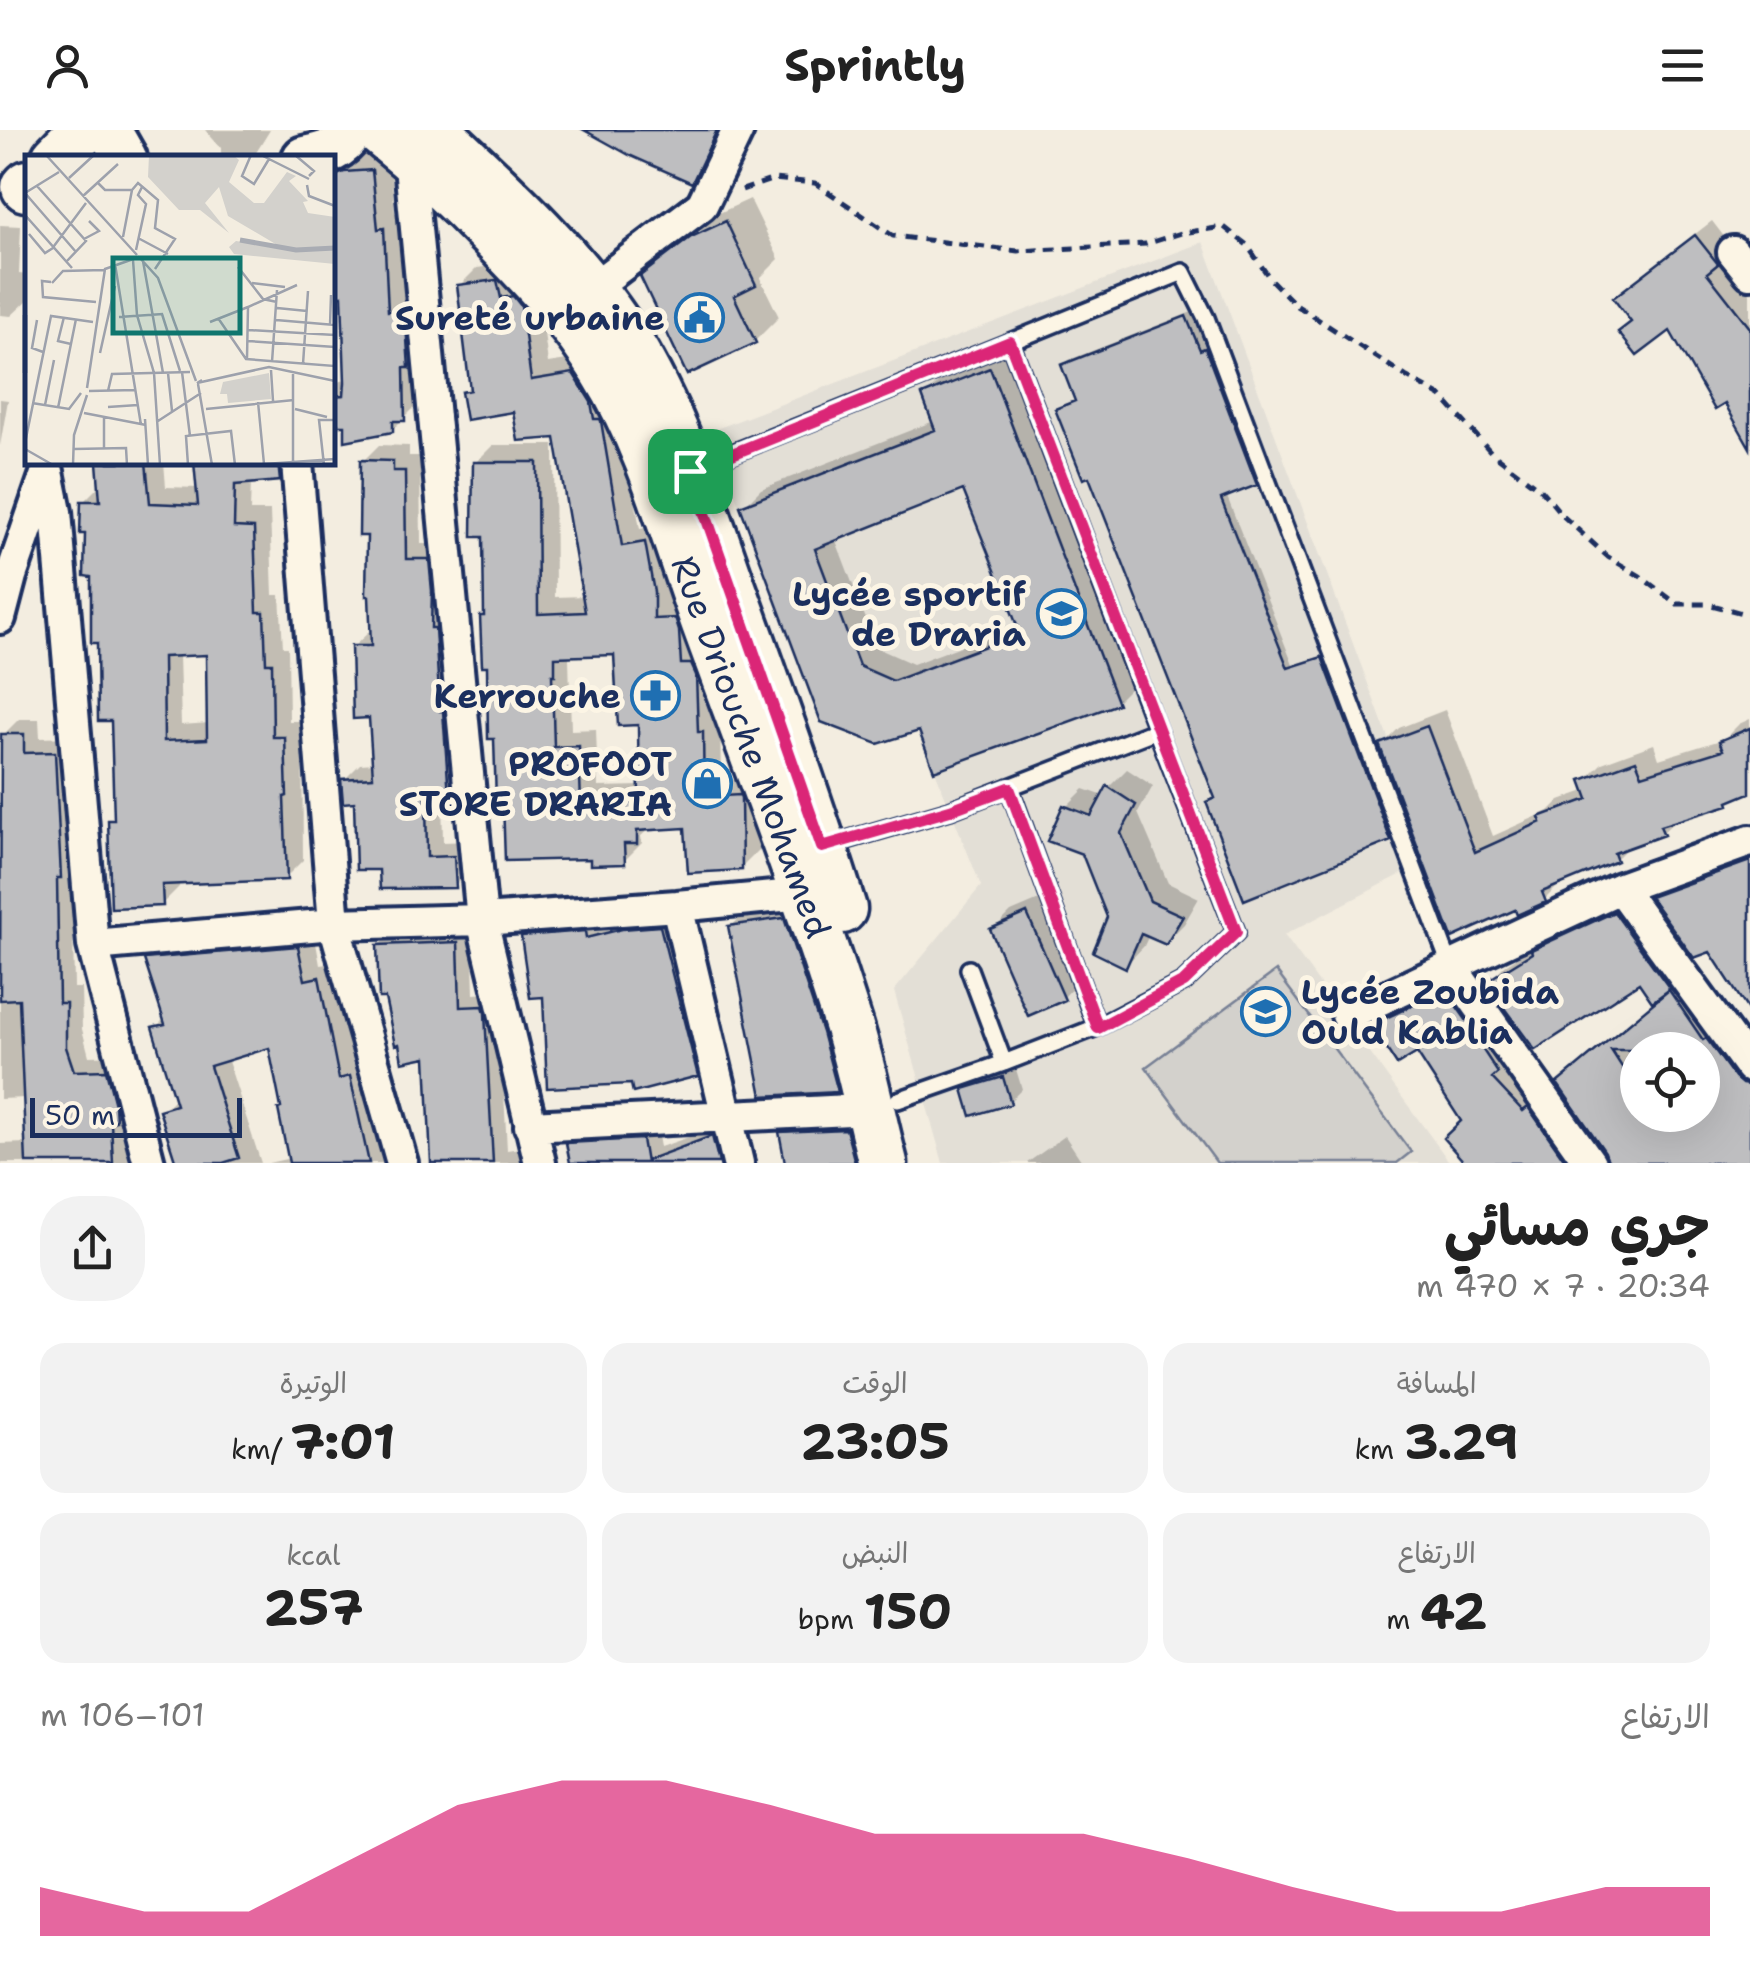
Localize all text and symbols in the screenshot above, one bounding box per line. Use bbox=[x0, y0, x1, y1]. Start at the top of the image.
text: Sprintly bbox=[784, 35, 966, 95]
icon: person bbox=[40, 38, 95, 93]
icon: menu bbox=[1655, 38, 1710, 93]
inset map bbox=[25, 155, 335, 465]
public building icon: Sureté urbaine bbox=[674, 292, 726, 344]
place label: Sureté urbaine bbox=[395, 294, 665, 341]
pin bbox=[648, 429, 733, 514]
icon: arrive bbox=[663, 444, 718, 499]
street label: Rue Driouche Mohamed bbox=[660, 549, 842, 944]
place label: Lycée sportif de Draria bbox=[792, 570, 1026, 657]
school or university icon: Lycée sportif de Draria bbox=[1035, 588, 1087, 640]
pharmacy icon: Kerrouche bbox=[630, 670, 682, 722]
place label: Kerrouche bbox=[434, 672, 621, 719]
place label: PROFOOT STORE DRARIA bbox=[399, 740, 672, 827]
shop icon: PROFOOT STORE DRARIA bbox=[681, 758, 733, 810]
place label: Lycée Zoubida Ould Kablia bbox=[1301, 968, 1559, 1055]
school or university icon: Lycée Zoubida Ould Kablia bbox=[1240, 986, 1292, 1038]
map controls bbox=[1620, 1032, 1720, 1132]
button: locate bbox=[1620, 1032, 1720, 1132]
scale bar bbox=[30, 1093, 242, 1138]
text: 50 m bbox=[45, 1096, 115, 1134]
text: جري مسائي bbox=[1444, 1189, 1710, 1263]
button: share bbox=[40, 1196, 145, 1301]
text: 20:34 · 7 × 470 m bbox=[1416, 1264, 1710, 1307]
text: الوتيرة bbox=[280, 1364, 347, 1402]
text: الوقت bbox=[842, 1364, 908, 1402]
text: المسافة bbox=[1397, 1364, 1477, 1402]
text: 7:01 bbox=[290, 1408, 396, 1475]
text: 23:05 bbox=[800, 1408, 950, 1475]
text: 3.29 bbox=[1404, 1408, 1519, 1475]
text: /km bbox=[231, 1430, 290, 1468]
text: km bbox=[1354, 1430, 1404, 1468]
text: النبض bbox=[842, 1534, 908, 1572]
text: الارتفاع bbox=[1397, 1534, 1476, 1572]
text: kcal bbox=[286, 1536, 341, 1574]
text: 257 bbox=[263, 1574, 363, 1641]
text: 150 bbox=[864, 1578, 952, 1645]
text: 42 bbox=[1420, 1578, 1487, 1645]
text: bpm bbox=[798, 1600, 864, 1638]
text: m bbox=[1386, 1600, 1420, 1638]
text: 101–106 m bbox=[40, 1693, 205, 1736]
text: الارتفاع bbox=[1620, 1695, 1710, 1738]

